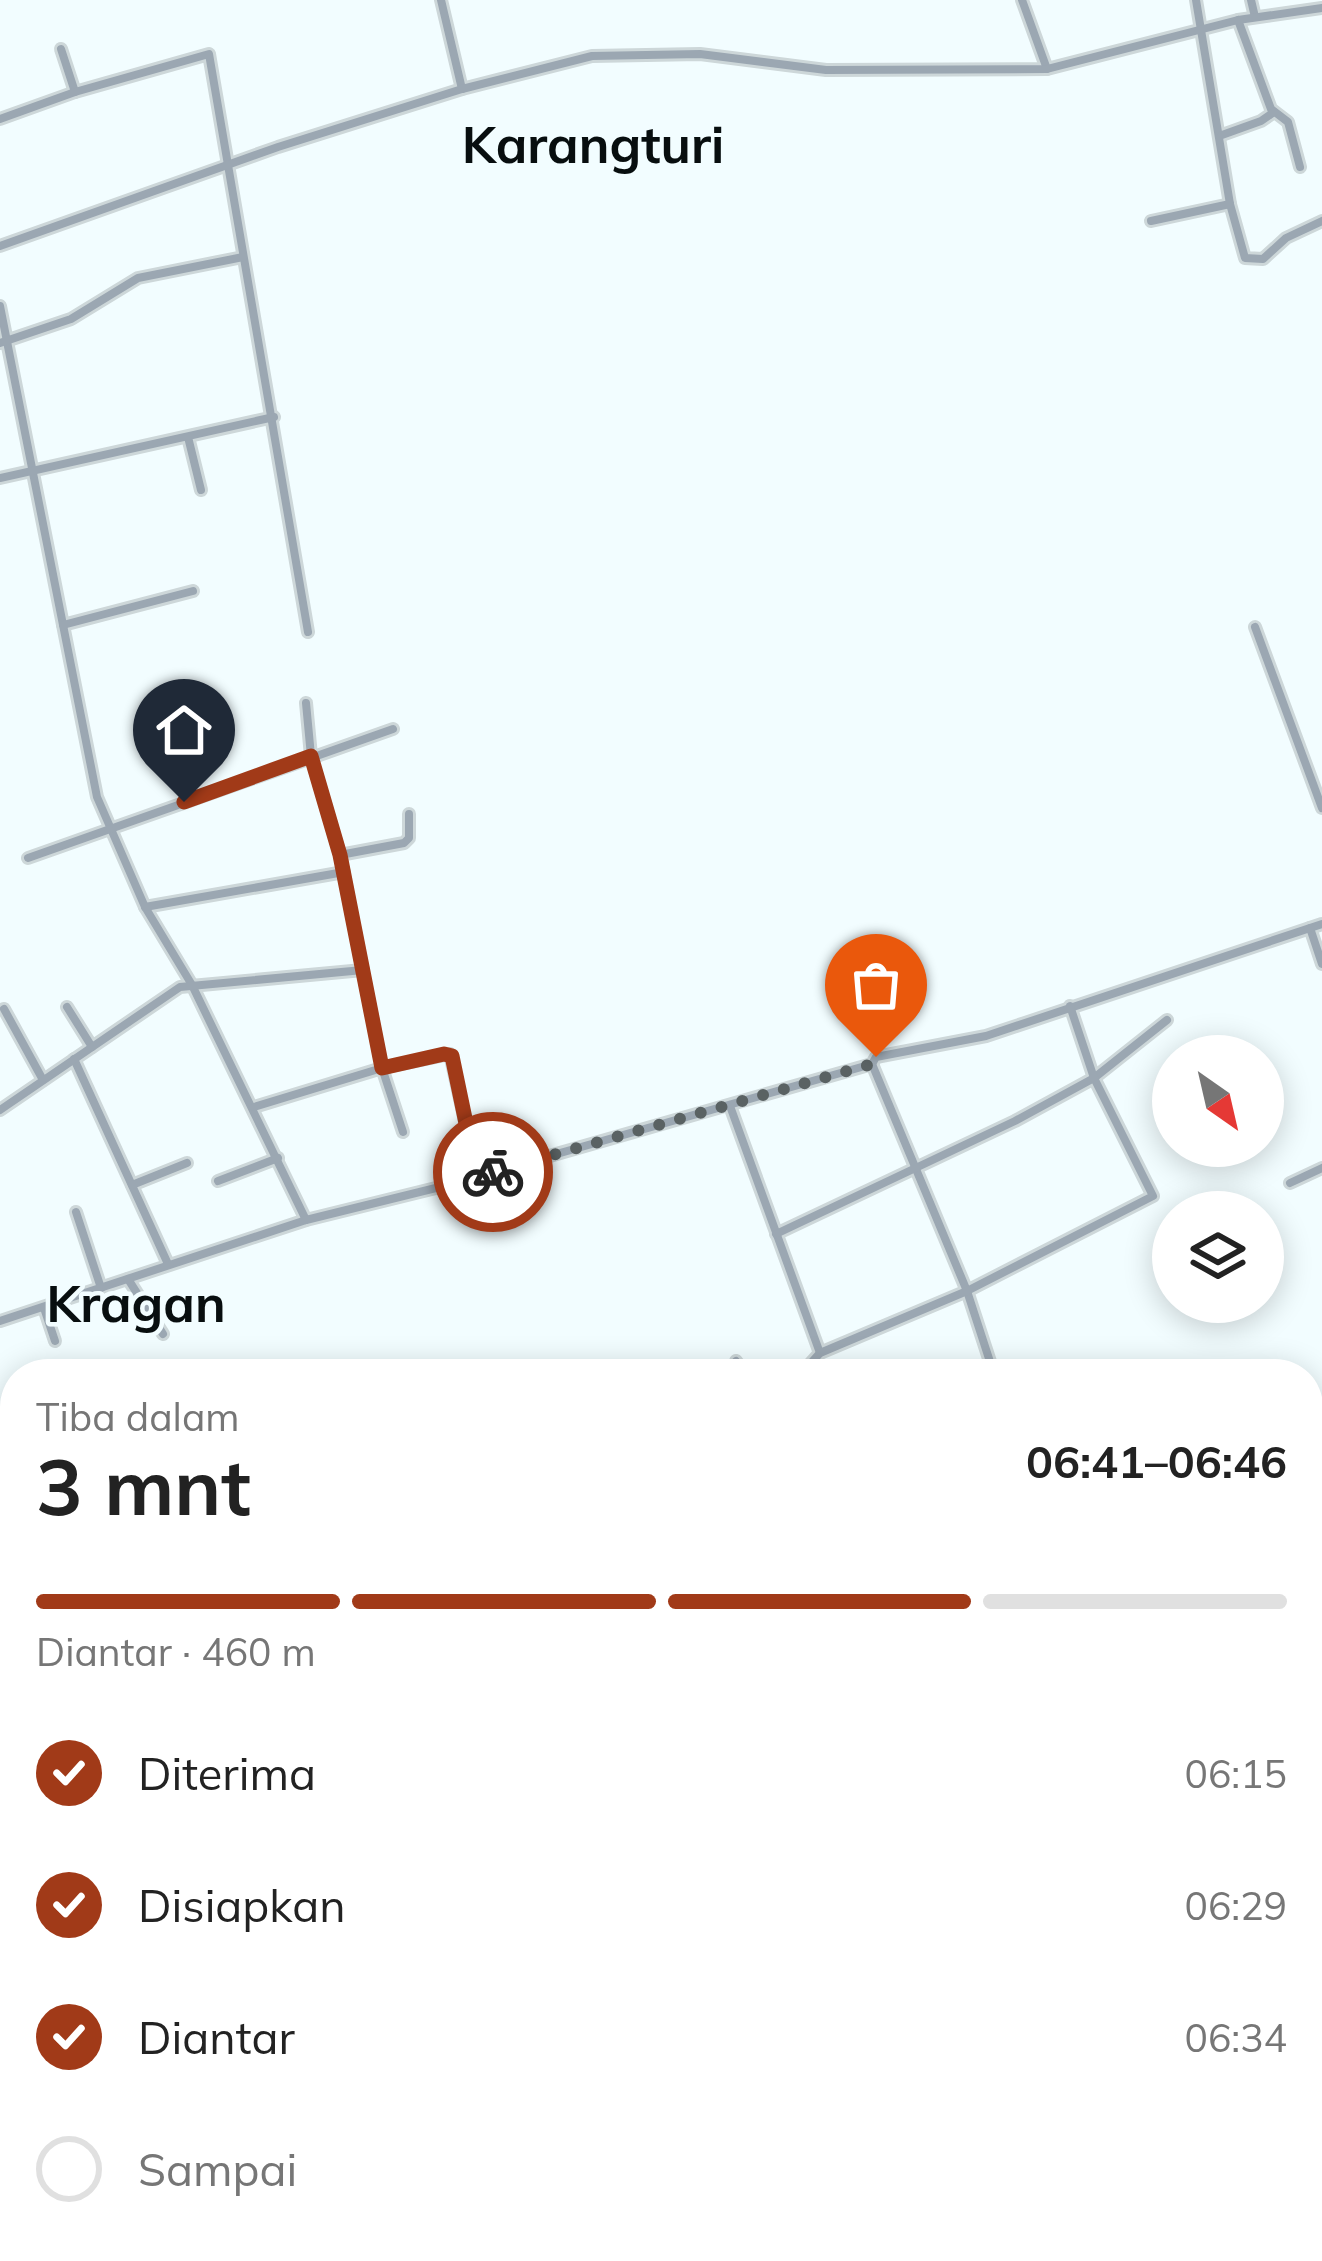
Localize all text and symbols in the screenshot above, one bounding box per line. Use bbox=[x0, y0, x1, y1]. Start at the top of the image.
district label: Karangturi bbox=[462, 112, 724, 176]
pin bbox=[133, 679, 235, 802]
icon: home bbox=[151, 697, 217, 763]
pin bbox=[825, 934, 927, 1057]
icon: bag bbox=[843, 952, 909, 1018]
north arrow bbox=[1152, 1035, 1284, 1167]
map controls bbox=[1152, 1035, 1284, 1323]
courier bbox=[433, 1112, 553, 1232]
icon: bike bbox=[460, 1139, 526, 1205]
button: layers bbox=[1152, 1191, 1284, 1323]
district label: Kragan bbox=[46, 1271, 226, 1335]
text: Tiba dalam bbox=[36, 1392, 240, 1441]
text: 06:41–06:46 bbox=[1026, 1433, 1287, 1489]
text: 3 mnt bbox=[36, 1437, 251, 1535]
text: Diantar · 460 m bbox=[36, 1627, 316, 1676]
icon: check bbox=[36, 1740, 102, 1806]
text: Diterima bbox=[138, 1745, 316, 1801]
text: 06:15 bbox=[1185, 1749, 1287, 1798]
icon: check bbox=[36, 1872, 102, 1938]
text: Disiapkan bbox=[138, 1877, 346, 1933]
text: 06:29 bbox=[1185, 1881, 1287, 1930]
icon: check bbox=[36, 2004, 102, 2070]
text: Diantar bbox=[138, 2009, 295, 2065]
text: 06:34 bbox=[1185, 2013, 1287, 2062]
text: Sampai bbox=[138, 2141, 297, 2197]

